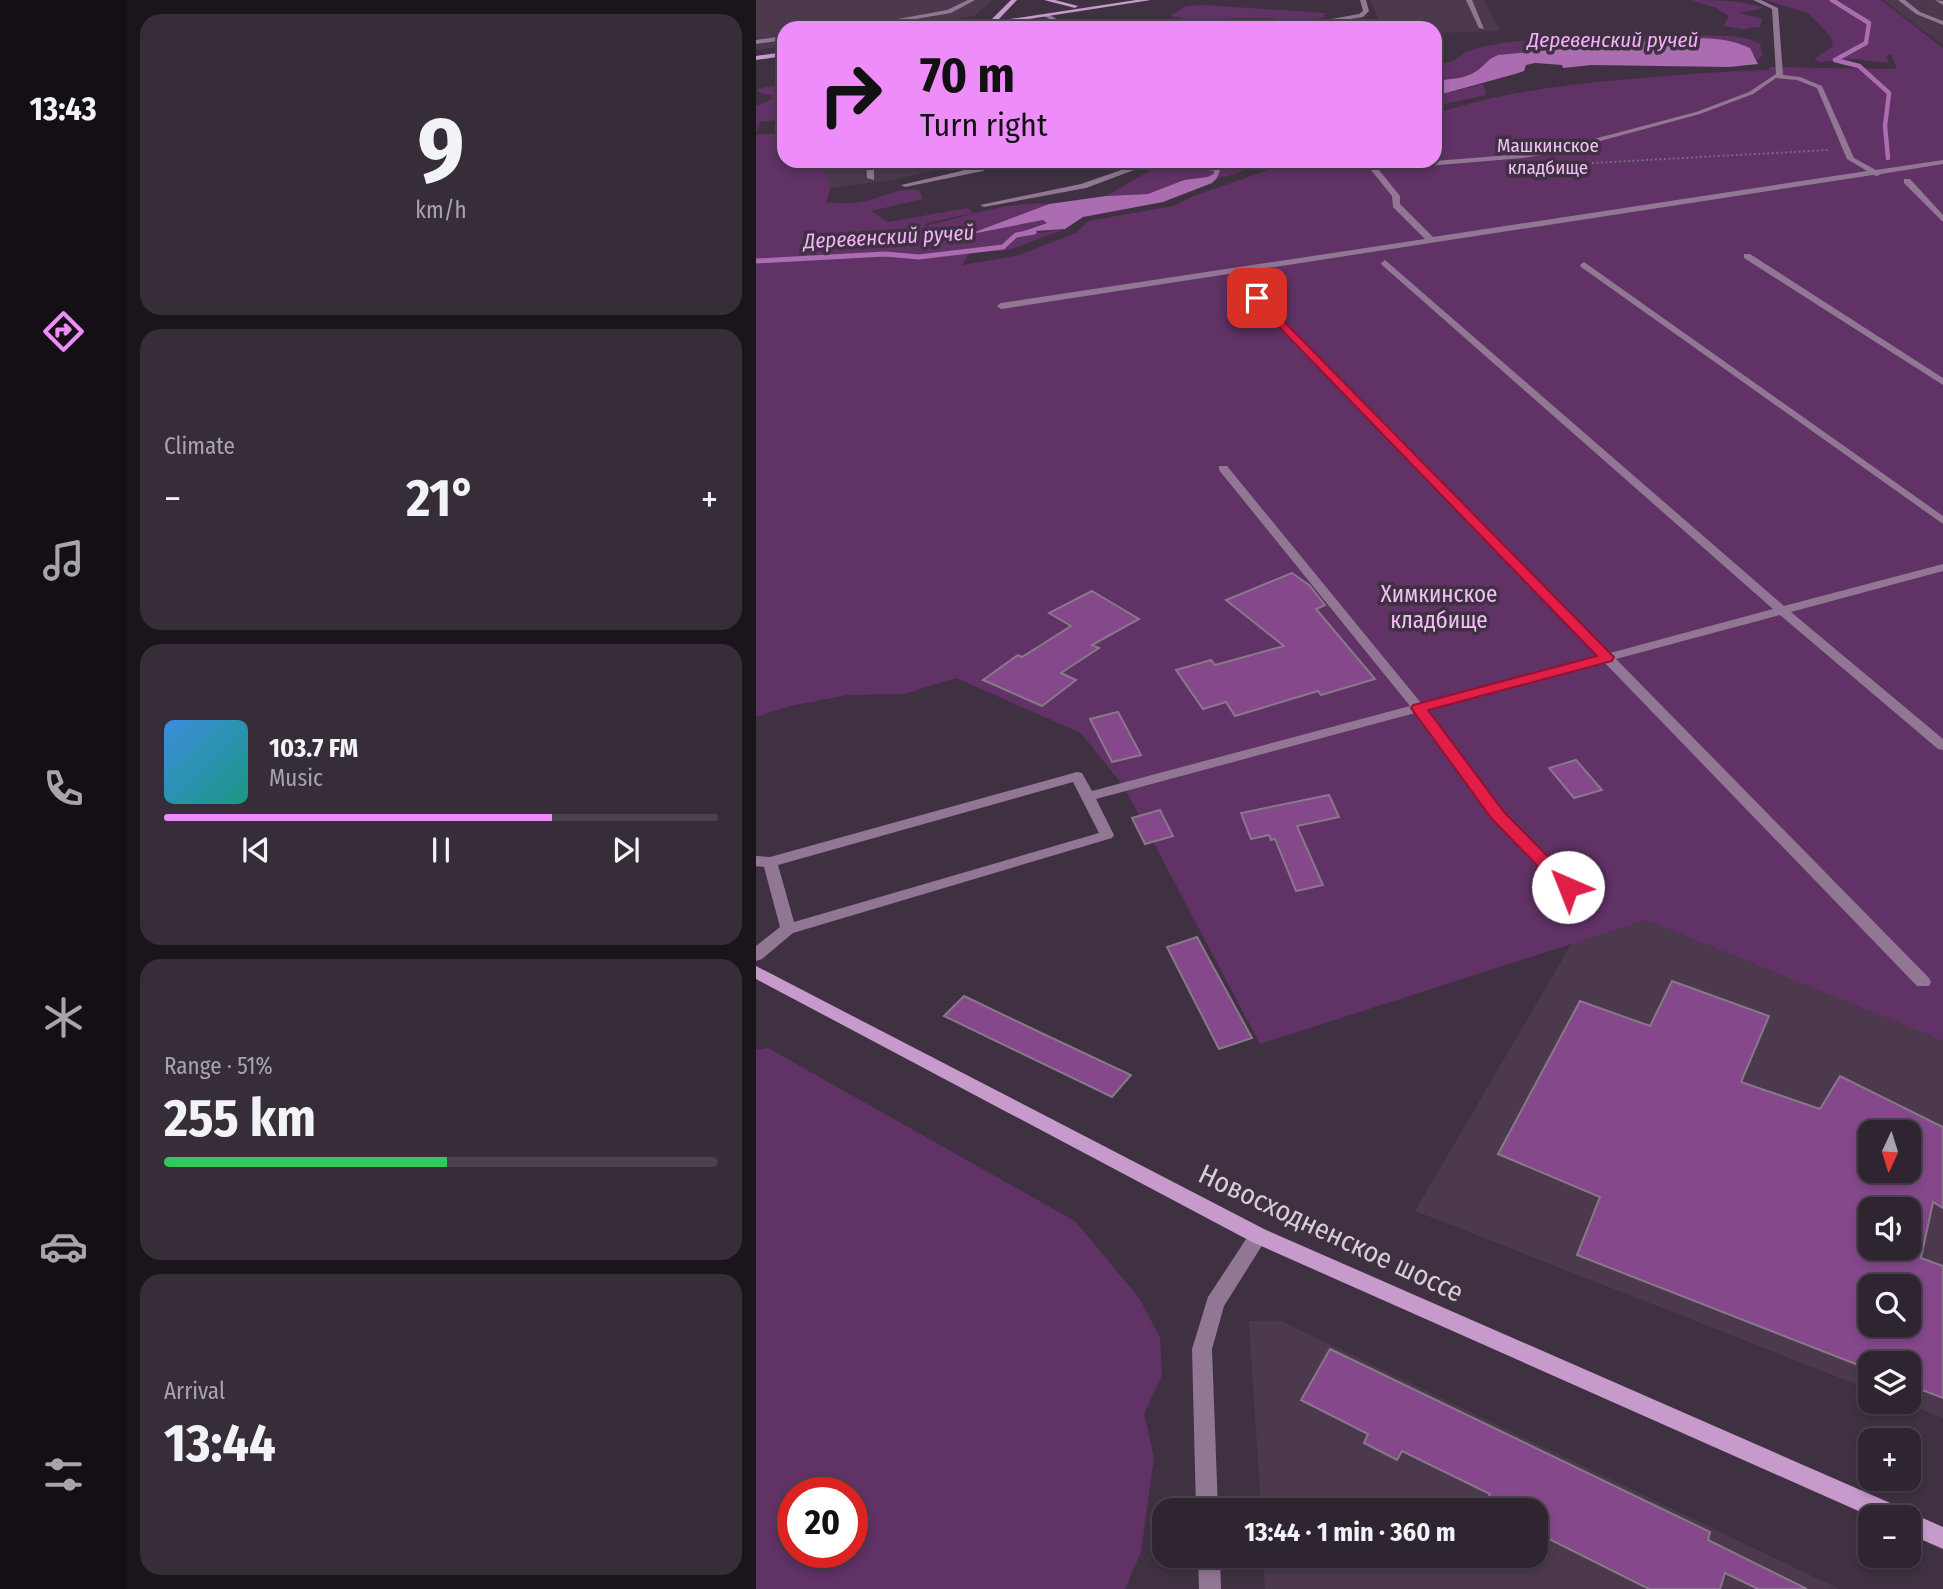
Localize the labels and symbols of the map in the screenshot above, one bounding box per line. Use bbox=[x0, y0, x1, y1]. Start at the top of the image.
water label: Деревенский ручей bbox=[1526, 27, 1698, 53]
park label: Машкинское кладбище bbox=[1497, 134, 1599, 179]
water label: Деревенский ручей bbox=[801, 220, 975, 255]
pin bbox=[1227, 268, 1287, 328]
park label: Химкинское кладбище bbox=[1381, 580, 1497, 634]
position arrow bbox=[1531, 850, 1605, 924]
north arrow bbox=[1858, 1120, 1922, 1183]
street label: Новосходненское шоссе bbox=[1193, 1157, 1469, 1309]
speed limit sign: 20 bbox=[777, 1477, 868, 1568]

